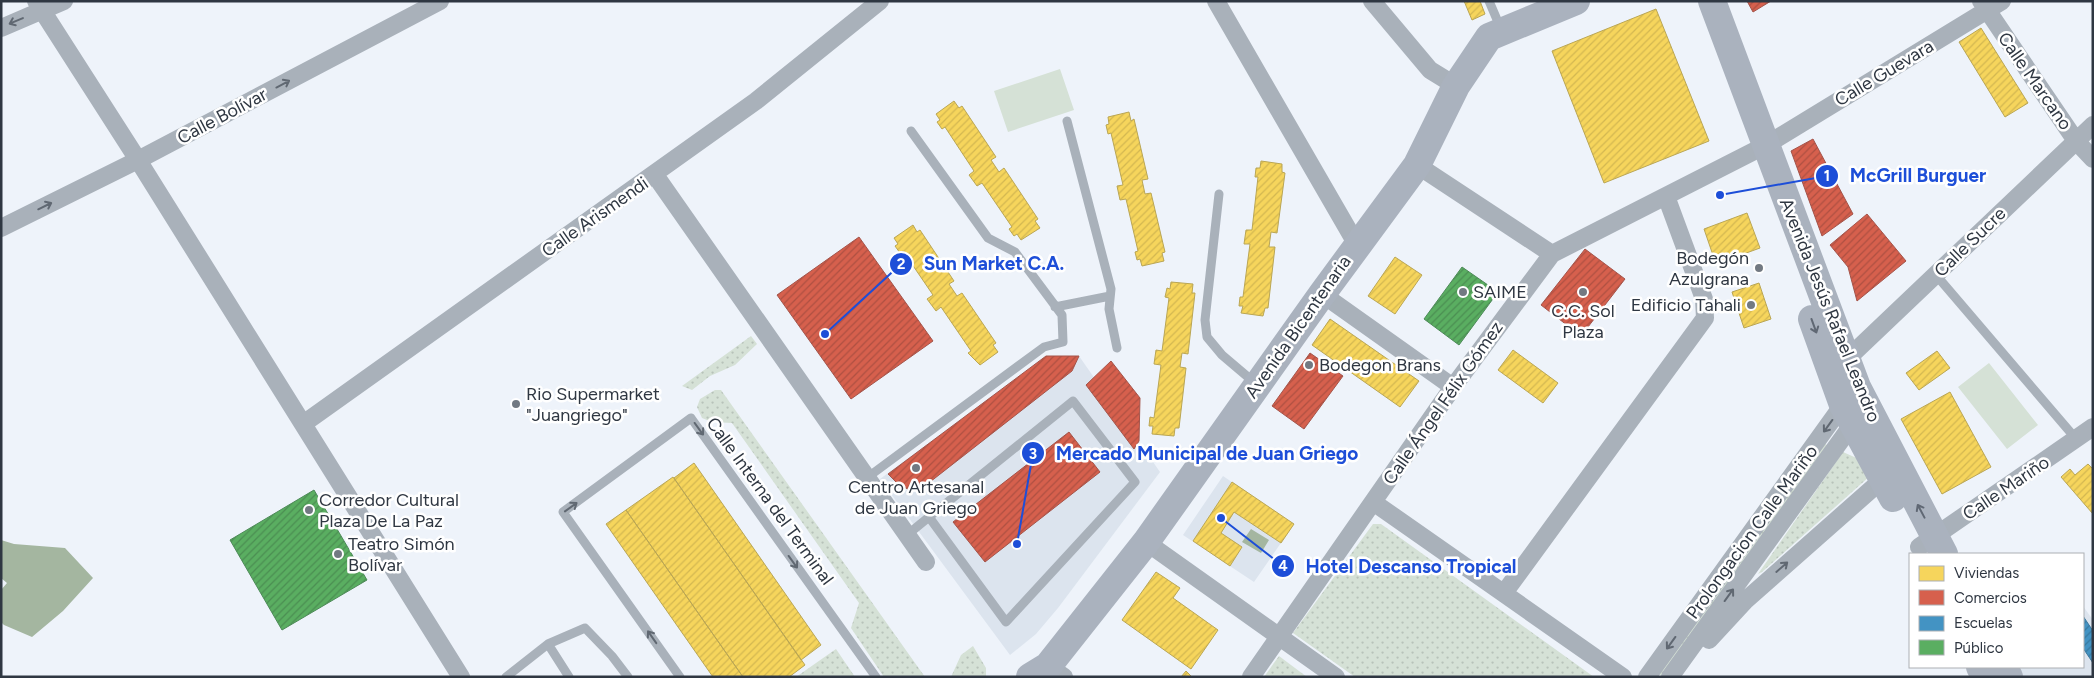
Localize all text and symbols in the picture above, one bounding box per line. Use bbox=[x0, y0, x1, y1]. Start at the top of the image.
one-way arrow bbox=[9, 17, 24, 27]
street label: Calle Marcano bbox=[1993, 28, 2077, 134]
street label: Calle Guevara bbox=[1831, 35, 1937, 111]
one-way arrow bbox=[275, 79, 290, 88]
street label: Calle Bolívar bbox=[173, 83, 271, 149]
callout: McGrill Burguer bbox=[1815, 159, 1996, 193]
text: McGrill Burguer bbox=[1850, 164, 1986, 187]
text: 1 bbox=[1824, 167, 1830, 185]
street label: Calle Arismendi bbox=[537, 172, 653, 262]
street label: Avenida Jesús Rafael Leandro bbox=[1775, 195, 1885, 425]
one-way arrow bbox=[37, 201, 52, 210]
street label: Calle Sucre bbox=[1930, 202, 2011, 282]
callout: Sun Market C.A. bbox=[889, 247, 1074, 281]
place label: Bodegón Azulgrana bbox=[1669, 247, 1749, 290]
street label: Avenida Bicentenaria bbox=[1240, 251, 1356, 403]
text: Sun Market C.A. bbox=[924, 252, 1064, 275]
text: 2 bbox=[897, 255, 906, 273]
marker: Bodegón Azulgrana bbox=[1753, 262, 1765, 274]
place label: SAIME bbox=[1473, 281, 1527, 303]
marker: SAIME bbox=[1457, 286, 1469, 298]
marker: C.C. Sol Plaza bbox=[1577, 286, 1589, 298]
place label: Edificio Tahali bbox=[1631, 294, 1741, 316]
marker: Edificio Tahali bbox=[1745, 299, 1757, 311]
place label: C.C. Sol Plaza bbox=[1551, 300, 1615, 343]
street label: Calle Ángel Félix Gómez bbox=[1378, 317, 1508, 489]
one-way arrow bbox=[1810, 318, 1819, 333]
place label: Bodegon Brans bbox=[1319, 354, 1441, 376]
marker: Bodegon Brans bbox=[1303, 359, 1315, 371]
place label: Rio Supermarket "Juangriego" bbox=[526, 383, 660, 426]
marker: Rio Supermarket "Juangriego" bbox=[510, 398, 522, 410]
street label: Calle Interna del Terminal bbox=[702, 413, 838, 589]
one-way arrow bbox=[1823, 419, 1833, 433]
one-way arrow bbox=[694, 422, 704, 436]
callout: Mercado Municipal de Juan Griego bbox=[1020, 436, 1368, 470]
street label: Prolongacion Calle Mariño bbox=[1682, 441, 1822, 623]
text: Mercado Municipal de Juan Griego bbox=[1056, 442, 1358, 465]
text: 3 bbox=[1029, 445, 1037, 463]
street label: Calle Mariño bbox=[1959, 451, 2053, 525]
marker: Centro Artesanal de Juan Griego bbox=[910, 462, 922, 474]
place label: Centro Artesanal de Juan Griego bbox=[848, 476, 984, 519]
place label: Corredor Cultural Plaza De La Paz bbox=[319, 489, 459, 532]
one-way arrow bbox=[564, 501, 577, 512]
marker: Corredor Cultural Plaza De La Paz bbox=[303, 504, 315, 516]
one-way arrow bbox=[1916, 504, 1925, 519]
place label: Teatro Simón Bolívar bbox=[348, 533, 455, 576]
marker: Teatro Simón Bolívar bbox=[332, 548, 344, 560]
callout: Hotel Descanso Tropical bbox=[1270, 549, 1526, 583]
legend bbox=[1909, 553, 2084, 668]
one-way arrow bbox=[788, 554, 798, 568]
text: Hotel Descanso Tropical bbox=[1305, 555, 1517, 578]
text: 4 bbox=[1278, 557, 1288, 575]
one-way arrow bbox=[1776, 562, 1789, 573]
text: Viviendas bbox=[1954, 564, 2019, 582]
one-way arrow bbox=[1724, 589, 1735, 602]
text: Comercios bbox=[1954, 589, 2027, 607]
text: Escuelas bbox=[1954, 614, 2013, 632]
one-way arrow bbox=[647, 630, 657, 644]
one-way arrow bbox=[1666, 636, 1676, 650]
text: Público bbox=[1954, 639, 2004, 657]

